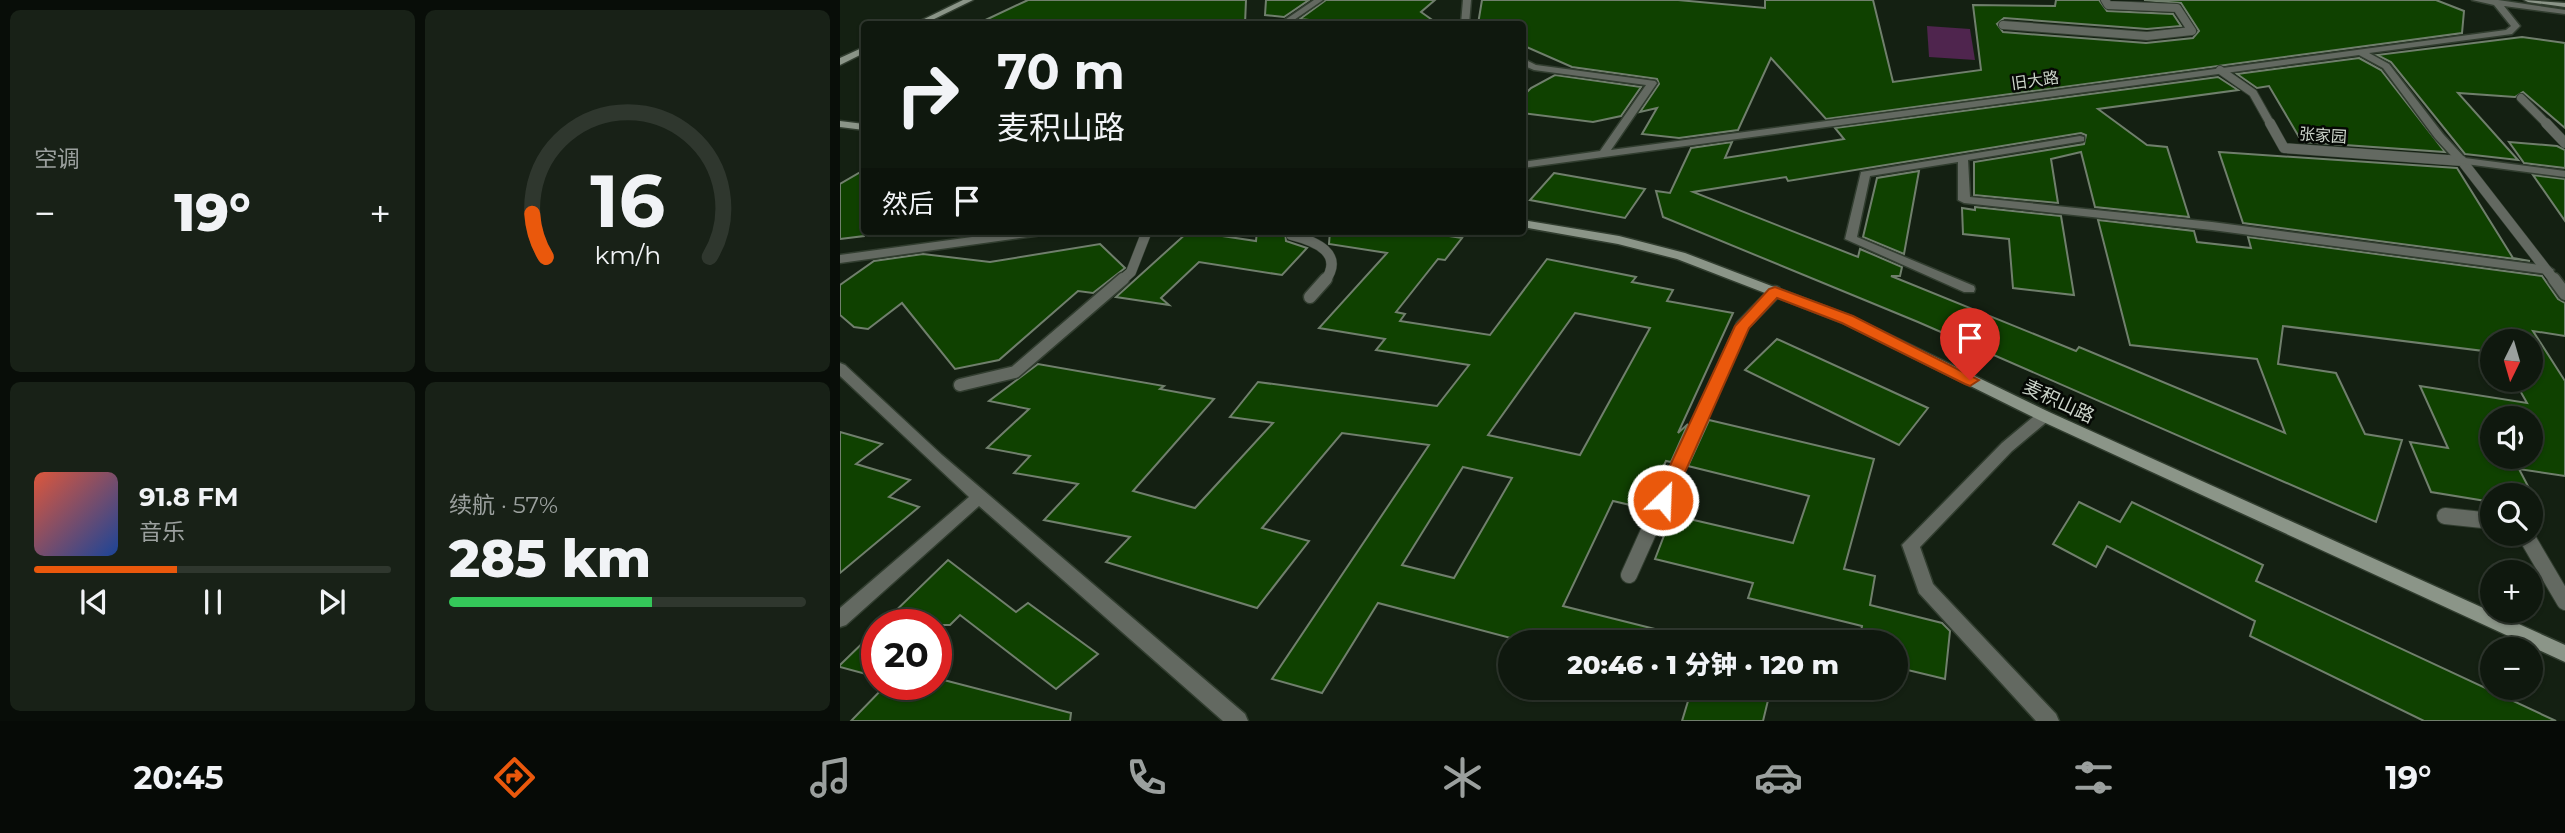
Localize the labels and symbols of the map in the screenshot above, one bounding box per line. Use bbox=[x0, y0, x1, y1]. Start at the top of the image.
street label: 旧大路 bbox=[2010, 68, 2060, 93]
street label: 张家园 bbox=[2298, 124, 2348, 147]
pin bbox=[1940, 308, 2000, 380]
north arrow bbox=[2480, 329, 2543, 392]
street label: 麦积山路 bbox=[2019, 375, 2098, 428]
position arrow bbox=[1626, 463, 1700, 537]
speed limit sign: 20 bbox=[861, 609, 952, 700]

